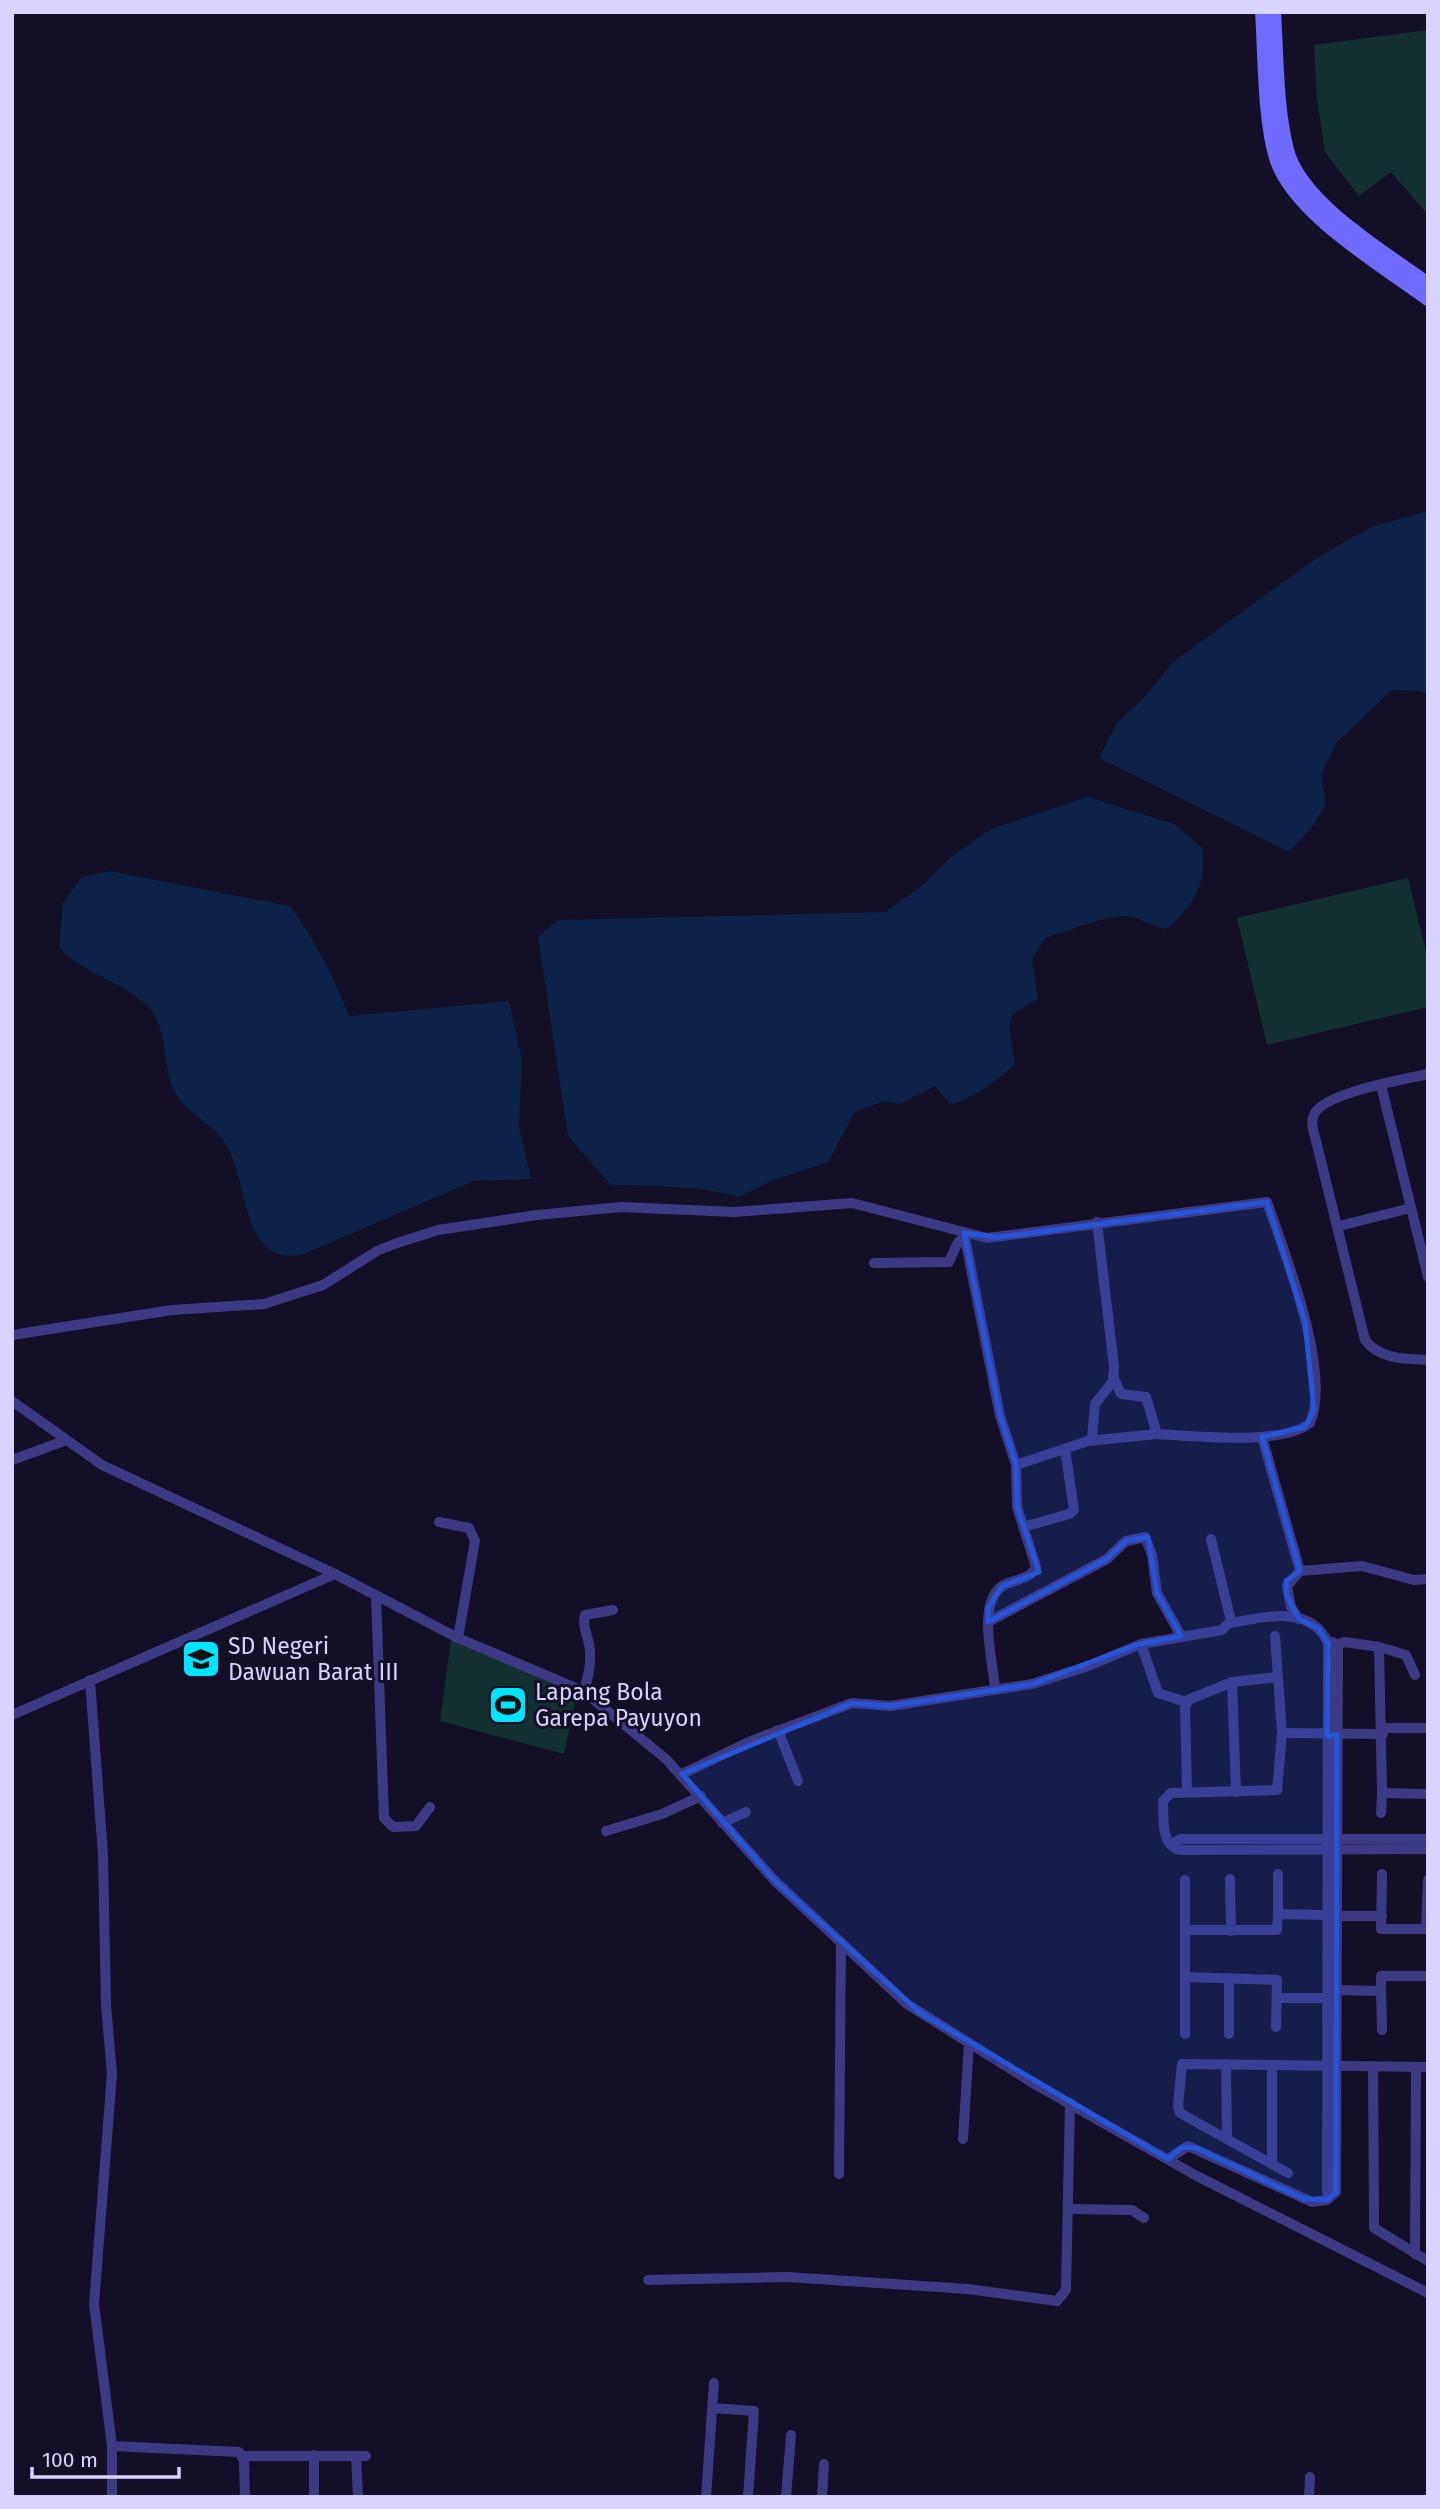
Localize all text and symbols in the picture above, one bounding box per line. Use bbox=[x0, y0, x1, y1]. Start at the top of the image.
place label: SD Negeri Dawuan Barat III bbox=[228, 1632, 399, 1686]
school or university icon: SD Negeri Dawuan Barat III bbox=[180, 1638, 222, 1680]
place label: Lapang Bola Garepa Payuyon bbox=[535, 1678, 702, 1732]
sports icon: Lapang Bola Garepa Payuyon bbox=[487, 1684, 529, 1726]
scale bar bbox=[32, 2436, 178, 2480]
text: 100 m bbox=[42, 2447, 98, 2473]

